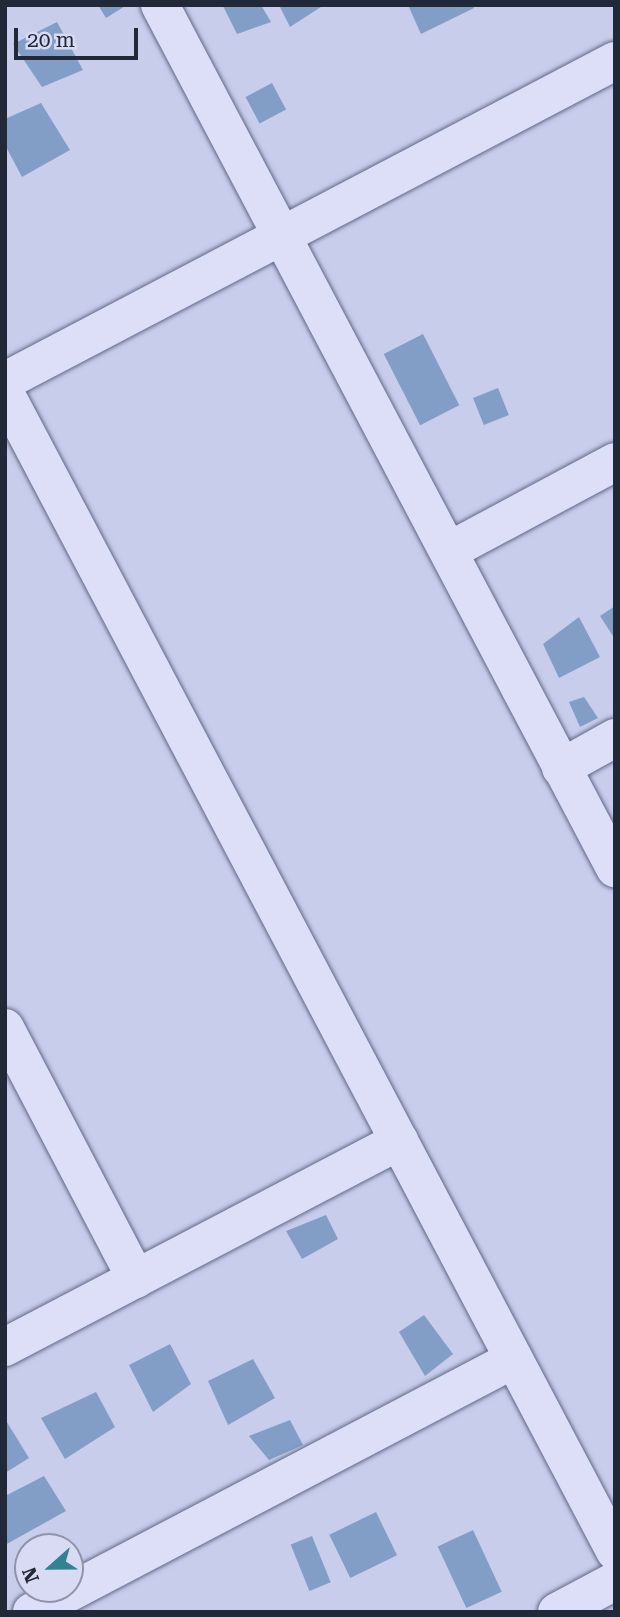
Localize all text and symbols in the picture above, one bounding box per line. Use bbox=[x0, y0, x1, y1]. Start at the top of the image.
scale bar bbox=[18, 14, 142, 58]
text: 20 m bbox=[27, 28, 75, 52]
north arrow bbox=[14, 1533, 84, 1603]
text: N bbox=[17, 1564, 44, 1586]

